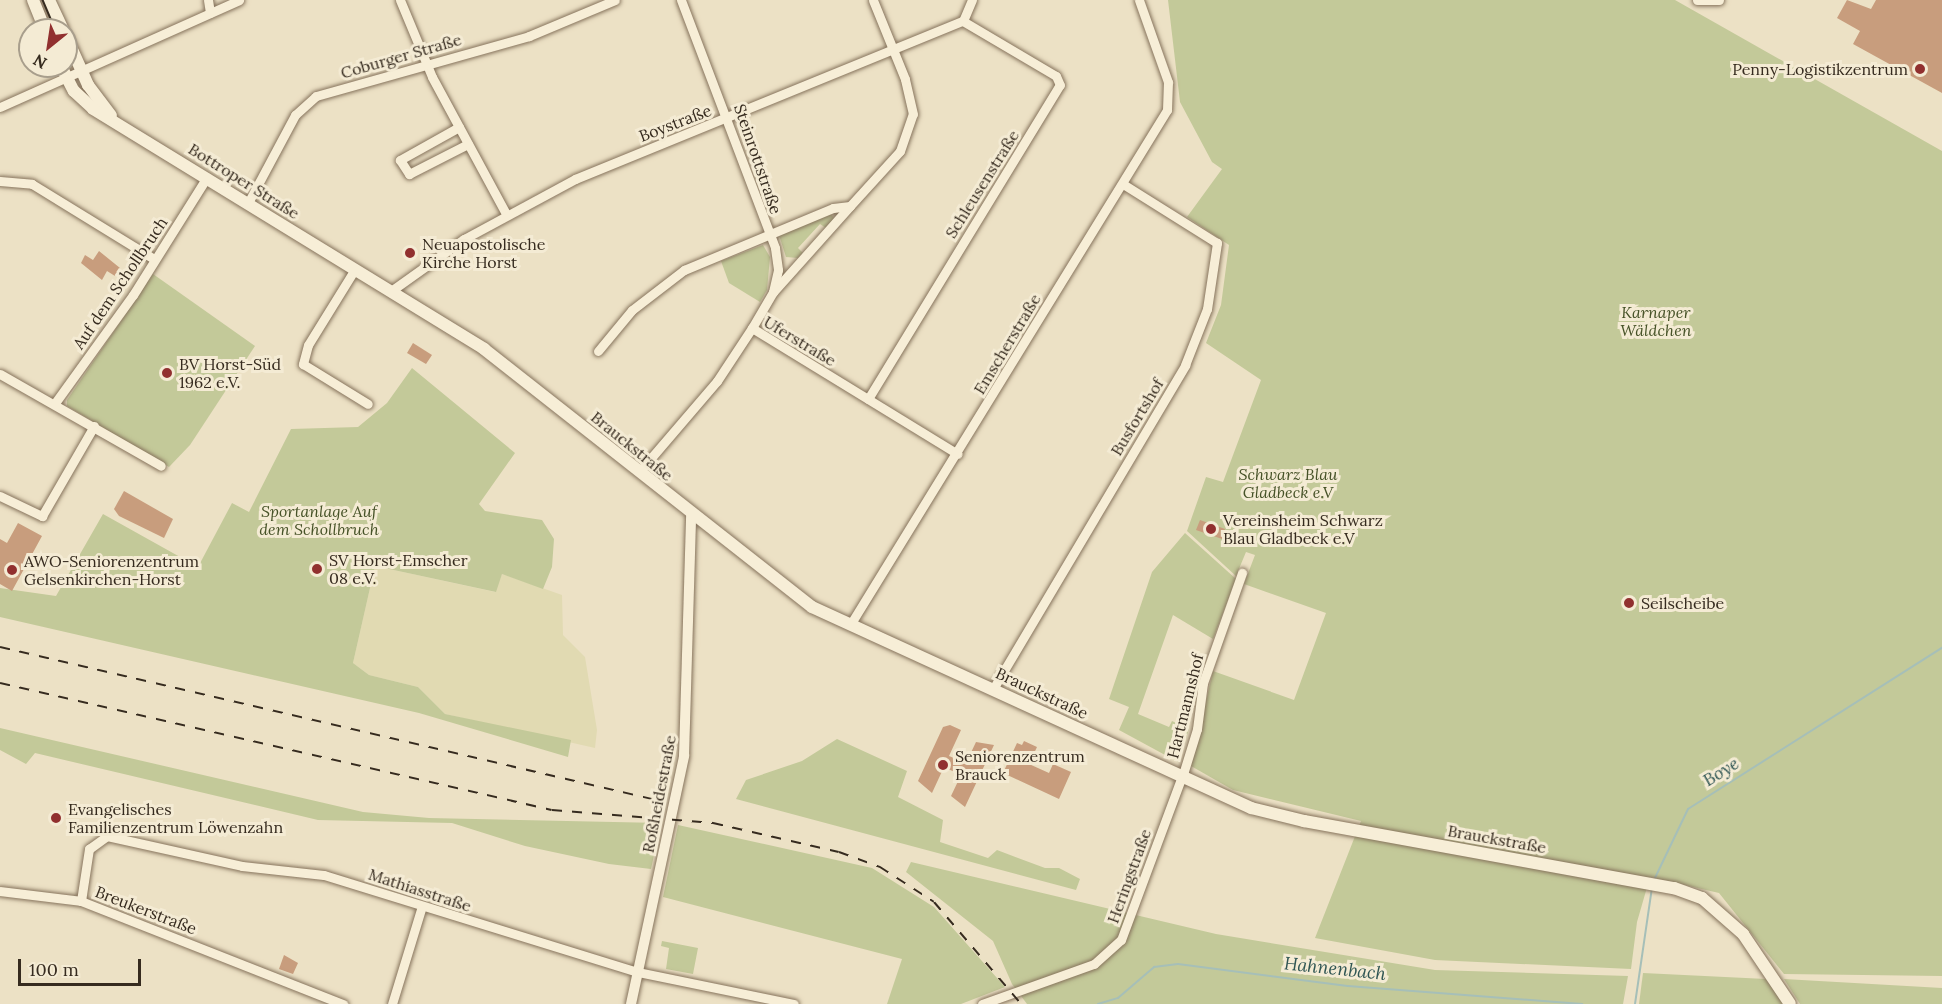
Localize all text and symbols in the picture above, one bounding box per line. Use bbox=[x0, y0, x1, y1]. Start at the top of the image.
north arrow bbox=[18, 18, 78, 78]
street label: Coburger Straße bbox=[338, 30, 464, 82]
text: N bbox=[30, 50, 50, 74]
place label: Penny-Logistikzentrum bbox=[1732, 59, 1908, 79]
marker: Penny-Logistikzentrum bbox=[1913, 62, 1927, 76]
street label: Boystraße bbox=[636, 100, 714, 146]
street label: Steinrottstraße bbox=[730, 101, 786, 217]
street label: Schleusenstraße bbox=[941, 126, 1023, 242]
street label: Bottroper Straße bbox=[185, 139, 303, 223]
street label: Auf dem Schollbruch bbox=[69, 213, 171, 353]
place label: Neuapostolische Kirche Horst bbox=[422, 234, 545, 272]
marker: Neuapostolische Kirche Horst bbox=[403, 246, 417, 260]
street label: Emscherstraße bbox=[970, 290, 1044, 398]
park label: Karnaper Wäldchen bbox=[1620, 302, 1692, 340]
street label: Uferstraße bbox=[760, 312, 840, 370]
place label: BV Horst-Süd 1962 e.V. bbox=[179, 354, 281, 392]
marker: BV Horst-Süd 1962 e.V. bbox=[160, 366, 174, 380]
street label: Busfortshof bbox=[1107, 375, 1167, 459]
street label: Brauckstraße bbox=[587, 407, 677, 485]
park label: Schwarz Blau Gladbeck e.V bbox=[1238, 464, 1338, 502]
park label: Sportanlage Auf dem Schollbruch bbox=[259, 501, 379, 539]
place label: Vereinsheim Schwarz Blau Gladbeck e.V bbox=[1223, 510, 1383, 548]
marker: Vereinsheim Schwarz Blau Gladbeck e.V bbox=[1204, 522, 1218, 536]
place label: SV Horst-Emscher 08 e.V. bbox=[329, 550, 468, 588]
place label: AWO-Seniorenzentrum Gelsenkirchen-Horst bbox=[24, 551, 199, 589]
marker: SV Horst-Emscher 08 e.V. bbox=[310, 562, 324, 576]
marker: AWO-Seniorenzentrum Gelsenkirchen-Horst bbox=[5, 563, 19, 577]
place label: Seilscheibe bbox=[1641, 593, 1724, 613]
marker: Seilscheibe bbox=[1622, 596, 1636, 610]
street label: Hartmannshof bbox=[1163, 652, 1207, 760]
street label: Brauckstraße bbox=[993, 663, 1091, 723]
street label: Roßheidestraße bbox=[638, 734, 680, 854]
place label: Seniorenzentrum Brauck bbox=[955, 746, 1085, 784]
water label: Boye bbox=[1699, 753, 1743, 791]
marker: Seniorenzentrum Brauck bbox=[936, 758, 950, 772]
place label: Evangelisches Familienzentrum Löwenzahn bbox=[68, 799, 283, 837]
marker: Evangelisches Familienzentrum Löwenzahn bbox=[49, 811, 63, 825]
street label: Brauckstraße bbox=[1446, 821, 1548, 857]
street label: Heringstraße bbox=[1103, 826, 1155, 926]
street label: Mathiasstraße bbox=[366, 864, 474, 916]
street label: Breukerstraße bbox=[93, 882, 199, 938]
scale bar bbox=[21, 947, 144, 985]
water label: Hahnenbach bbox=[1283, 953, 1387, 985]
text: 100 m bbox=[29, 958, 79, 981]

